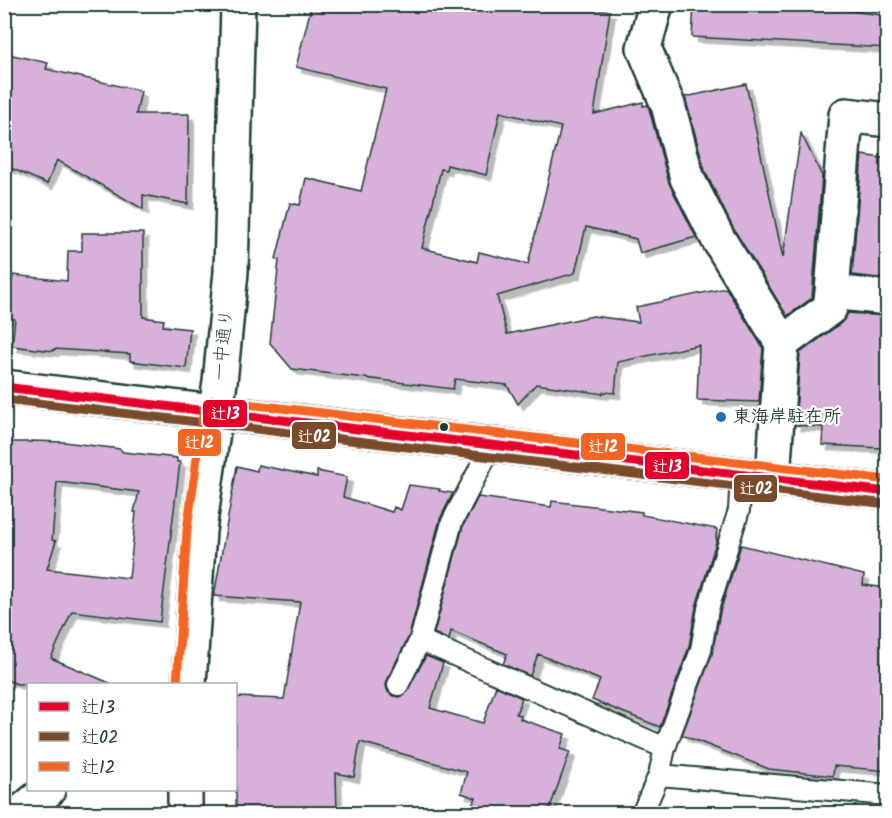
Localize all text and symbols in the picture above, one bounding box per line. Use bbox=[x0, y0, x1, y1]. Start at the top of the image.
street label: 一中通り bbox=[206, 308, 242, 382]
line badge: 辻13 bbox=[202, 399, 248, 428]
text: 辻13 bbox=[210, 402, 240, 427]
place label: 東海岸駐在所 bbox=[733, 403, 841, 432]
marker: 東海岸駐在所 bbox=[714, 410, 728, 424]
line badge: 辻02 bbox=[291, 421, 337, 450]
unlabelled marker bbox=[438, 421, 450, 433]
text: 辻02 bbox=[297, 425, 331, 450]
line badge: 辻12 bbox=[177, 428, 222, 457]
text: 辻12 bbox=[184, 431, 214, 456]
line badge: 辻12 bbox=[580, 432, 626, 461]
text: 辻12 bbox=[588, 435, 618, 460]
line badge: 辻13 bbox=[644, 451, 690, 480]
text: 辻13 bbox=[652, 455, 682, 480]
line badge: 辻02 bbox=[733, 474, 778, 503]
text: 辻02 bbox=[739, 477, 773, 502]
legend bbox=[27, 683, 237, 791]
text: 辻13 bbox=[81, 694, 115, 723]
text: 辻02 bbox=[81, 724, 118, 753]
text: 辻12 bbox=[81, 754, 115, 783]

